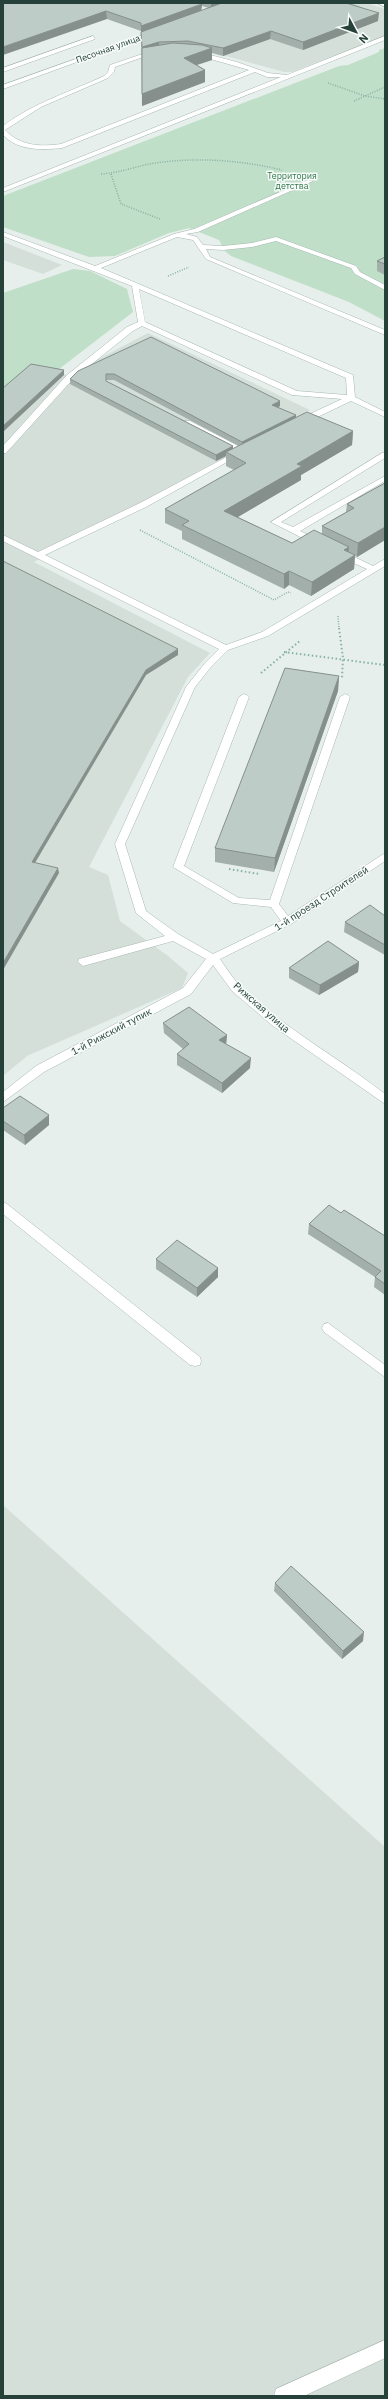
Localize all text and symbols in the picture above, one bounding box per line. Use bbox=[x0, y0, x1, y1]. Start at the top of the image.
north arrow bbox=[336, 12, 376, 52]
text: N bbox=[356, 31, 371, 46]
street label: Песочная улица bbox=[74, 32, 142, 65]
park label: Территория детства bbox=[267, 170, 317, 191]
street label: 1-й проезд Строителей bbox=[272, 863, 371, 934]
street label: Рижская улица bbox=[231, 979, 293, 1036]
street label: 1-й Рижский тупик bbox=[69, 1005, 154, 1058]

